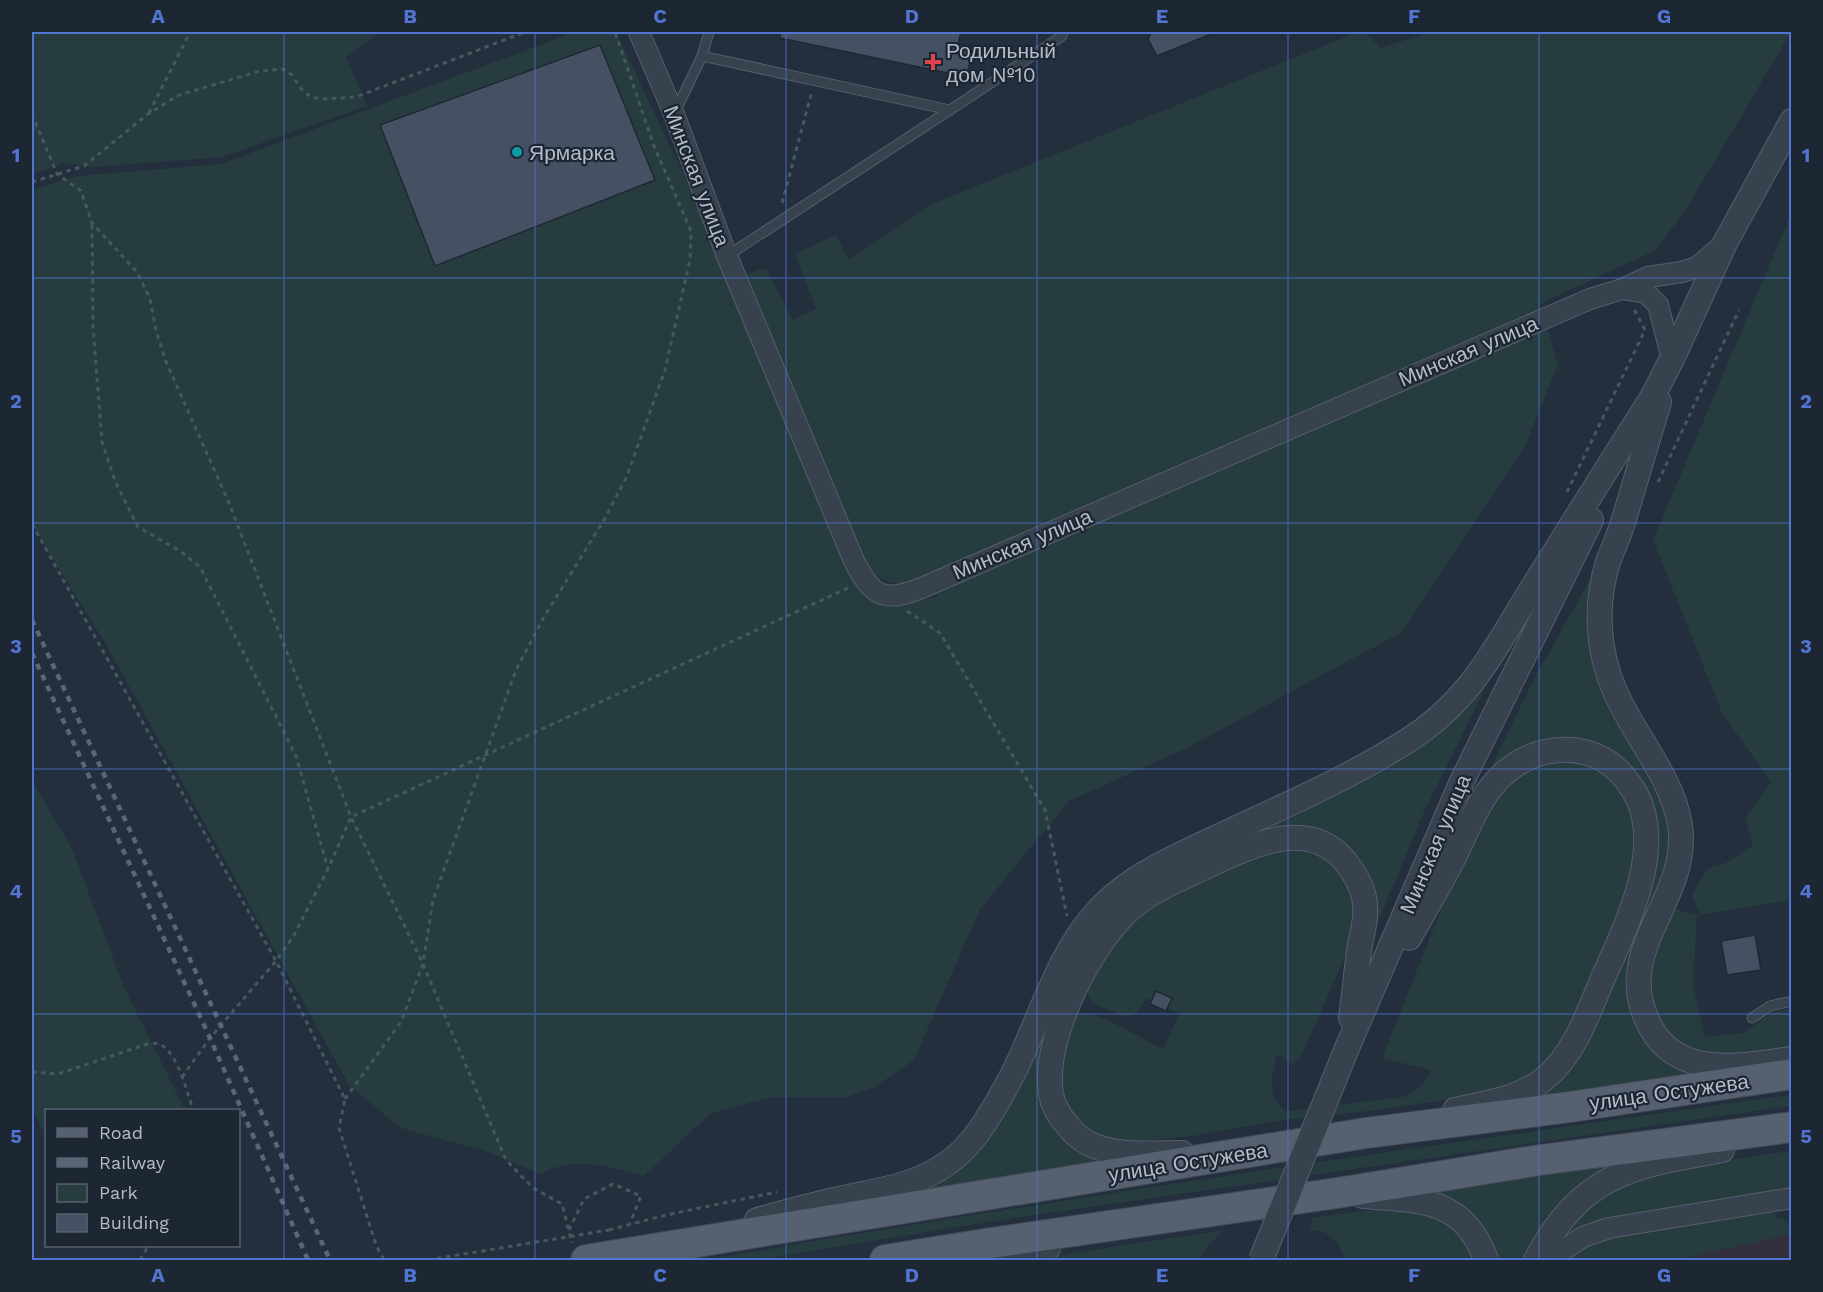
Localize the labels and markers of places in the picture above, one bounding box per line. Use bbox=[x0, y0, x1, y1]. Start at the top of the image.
place label: Родильный дом №10 bbox=[946, 38, 1056, 87]
marker: Родильный дом №10 bbox=[924, 53, 942, 71]
place label: Ярмарка bbox=[529, 140, 615, 165]
marker: Ярмарка bbox=[510, 145, 524, 159]

